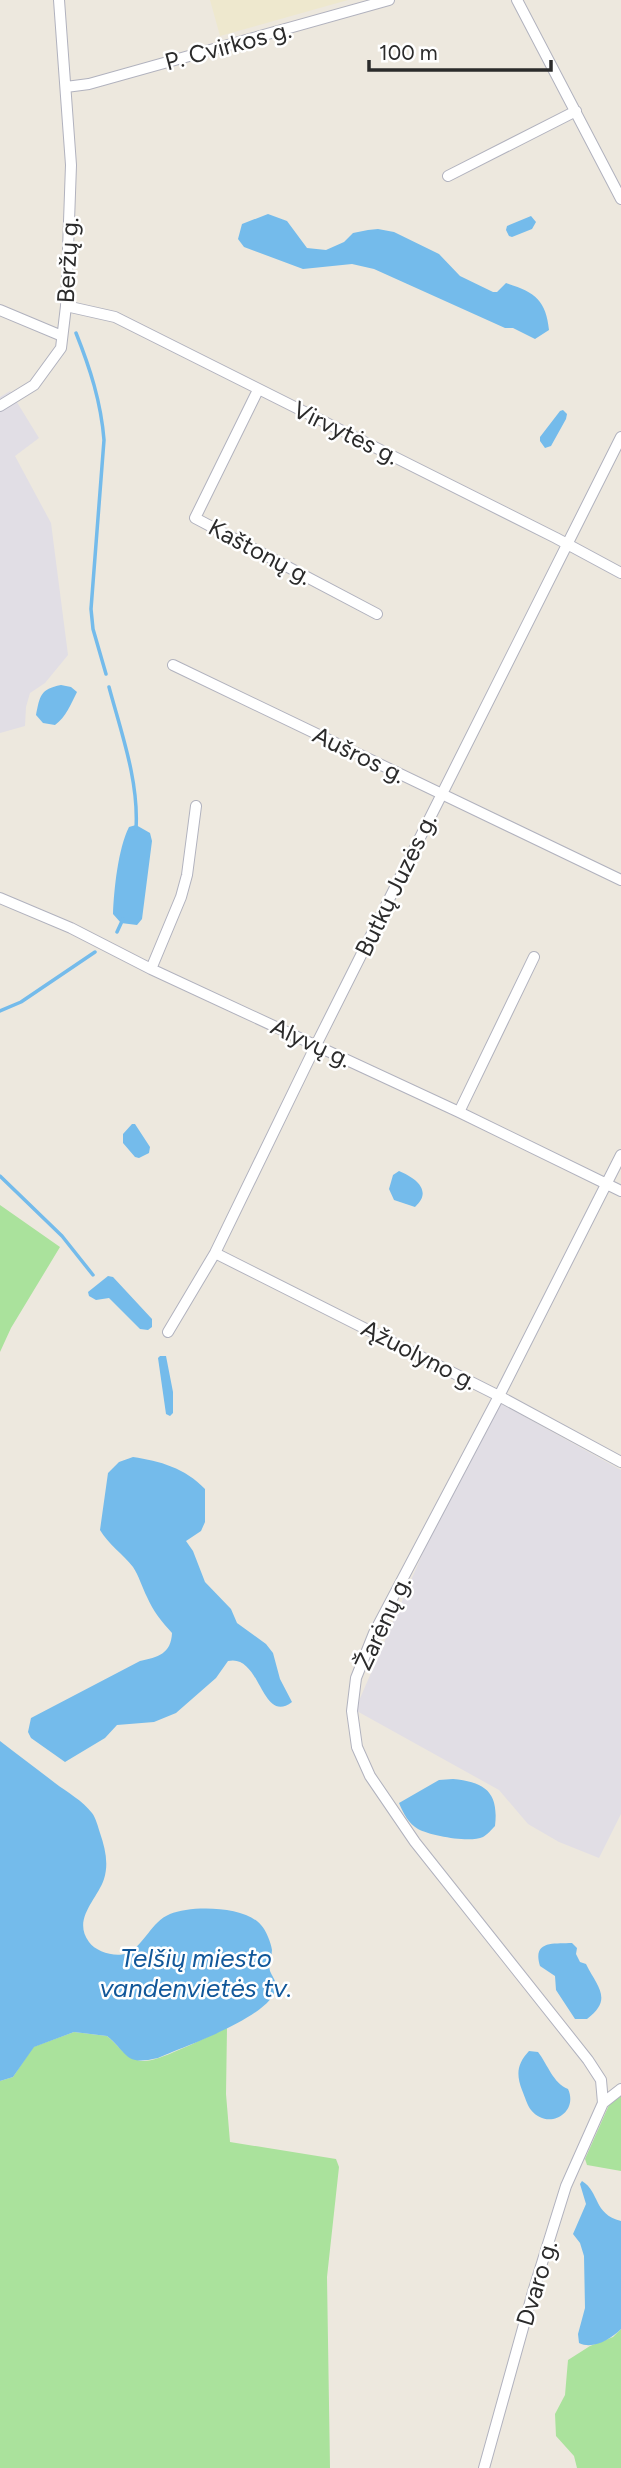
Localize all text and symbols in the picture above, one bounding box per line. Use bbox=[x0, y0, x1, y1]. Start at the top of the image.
street label: P. Cvirkos g. bbox=[161, 15, 294, 76]
scale bar bbox=[369, 28, 551, 72]
text: 100 m bbox=[379, 40, 438, 65]
street label: Beržų g. bbox=[51, 216, 84, 304]
street label: Virvytės g. bbox=[289, 395, 404, 471]
street label: Kaštonų g. bbox=[204, 512, 317, 591]
street label: Aušros g. bbox=[308, 720, 410, 789]
street label: Butkų Juzės g. bbox=[349, 809, 443, 961]
street label: Alyvų g. bbox=[267, 1011, 356, 1074]
street label: Ąžuolyno g. bbox=[357, 1313, 482, 1396]
street label: Žarėnų g. bbox=[348, 1571, 417, 1675]
water label: Telšių miesto vandenvietės tv. bbox=[100, 1942, 292, 2004]
street label: Dvaro g. bbox=[510, 2237, 563, 2329]

